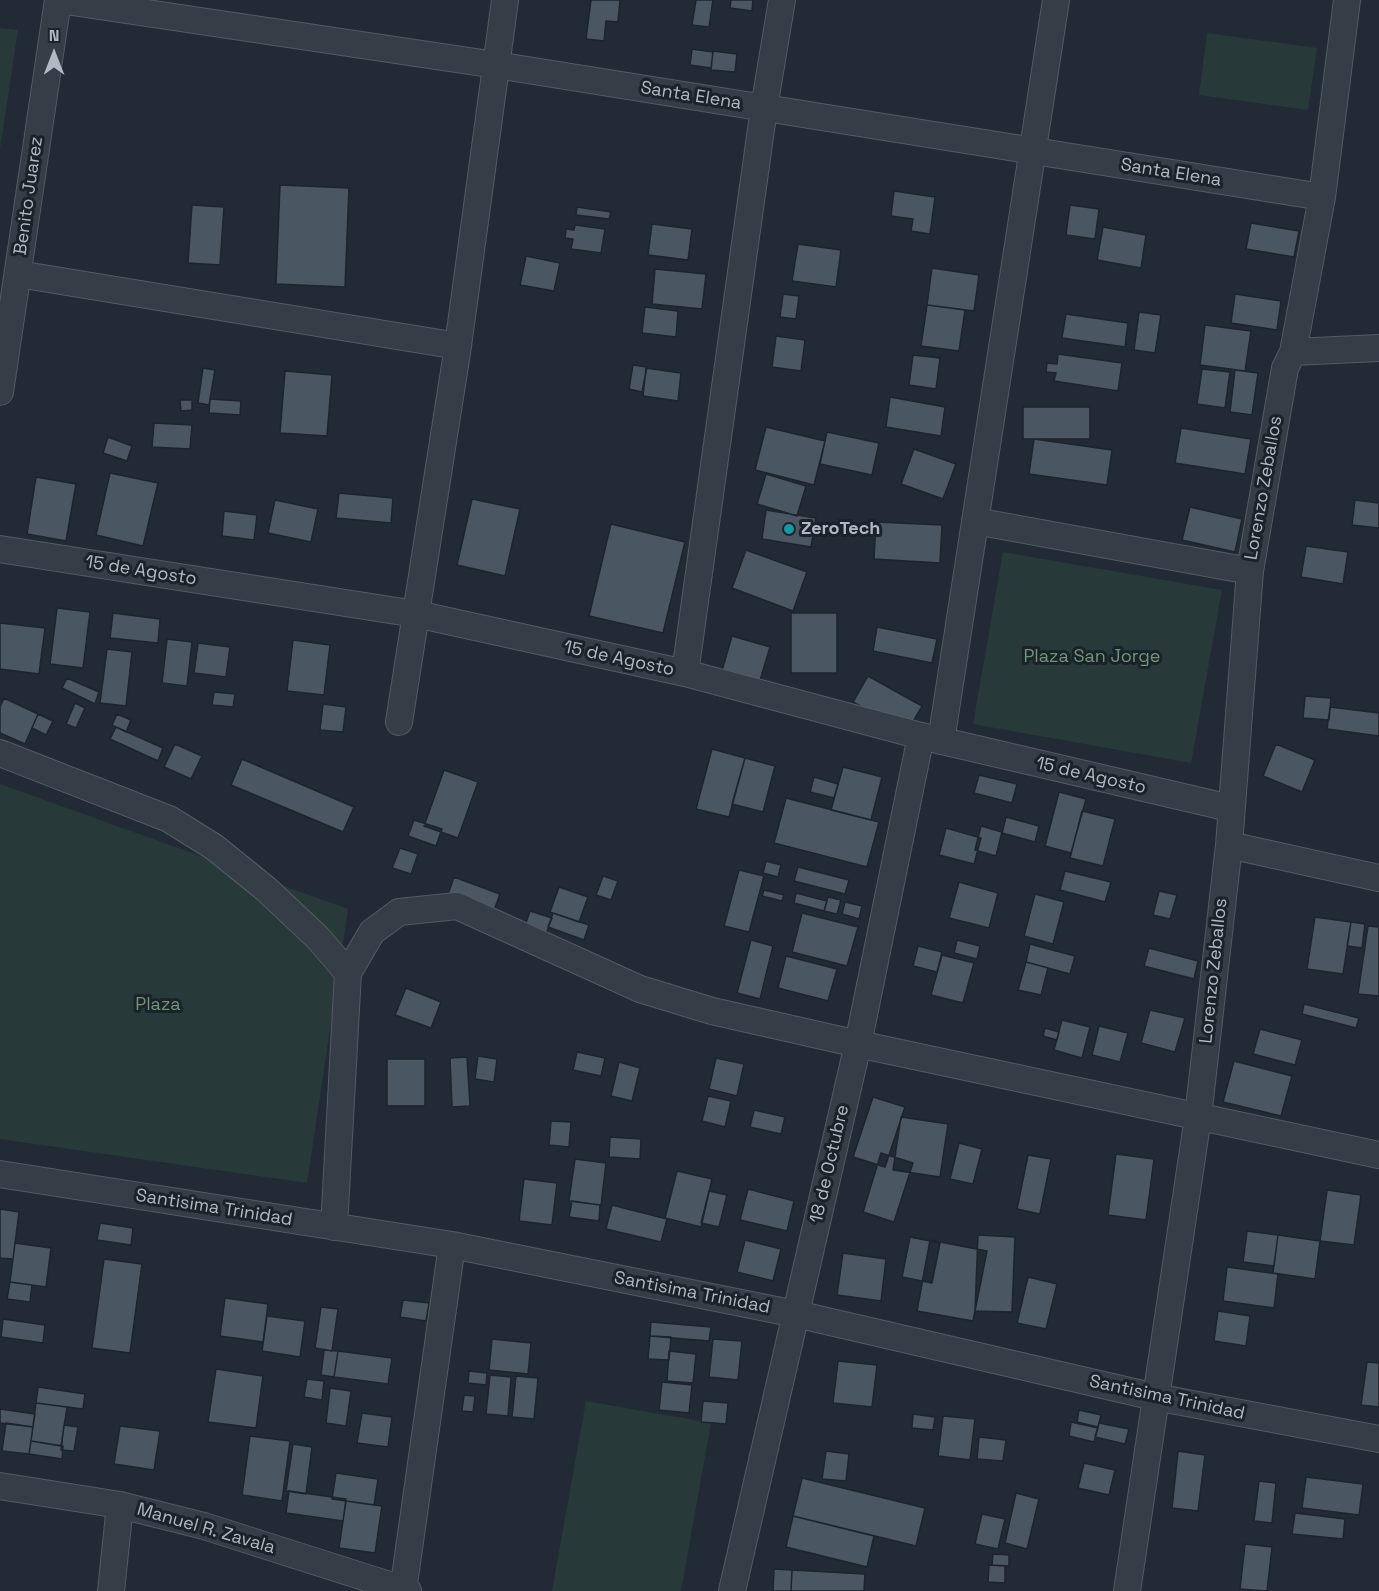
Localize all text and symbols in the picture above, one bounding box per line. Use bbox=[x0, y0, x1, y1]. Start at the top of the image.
north arrow bbox=[24, 24, 84, 84]
text: N bbox=[49, 25, 59, 46]
street label: Santa Elena bbox=[639, 77, 743, 115]
street label: Benito Juarez bbox=[10, 135, 48, 257]
street label: Santa Elena bbox=[1119, 154, 1223, 192]
street label: Lorenzo Zeballos bbox=[1241, 414, 1287, 562]
place label: ZeroTech bbox=[801, 518, 880, 540]
marker: ZeroTech bbox=[782, 522, 796, 536]
street label: 15 de Agosto bbox=[84, 552, 198, 590]
street label: 15 de Agosto bbox=[562, 637, 676, 681]
park label: Plaza San Jorge bbox=[1024, 646, 1160, 668]
street label: 15 de Agosto bbox=[1034, 753, 1148, 799]
street label: Lorenzo Zeballos bbox=[1196, 897, 1232, 1045]
park label: Plaza bbox=[135, 994, 181, 1016]
street label: 18 de Octubre bbox=[806, 1103, 854, 1225]
street label: Santisima Trinidad bbox=[134, 1185, 294, 1231]
street label: Santisima Trinidad bbox=[612, 1267, 772, 1319]
street label: Santisima Trinidad bbox=[1087, 1371, 1247, 1425]
street label: Manuel R. Zavala bbox=[134, 1499, 278, 1559]

